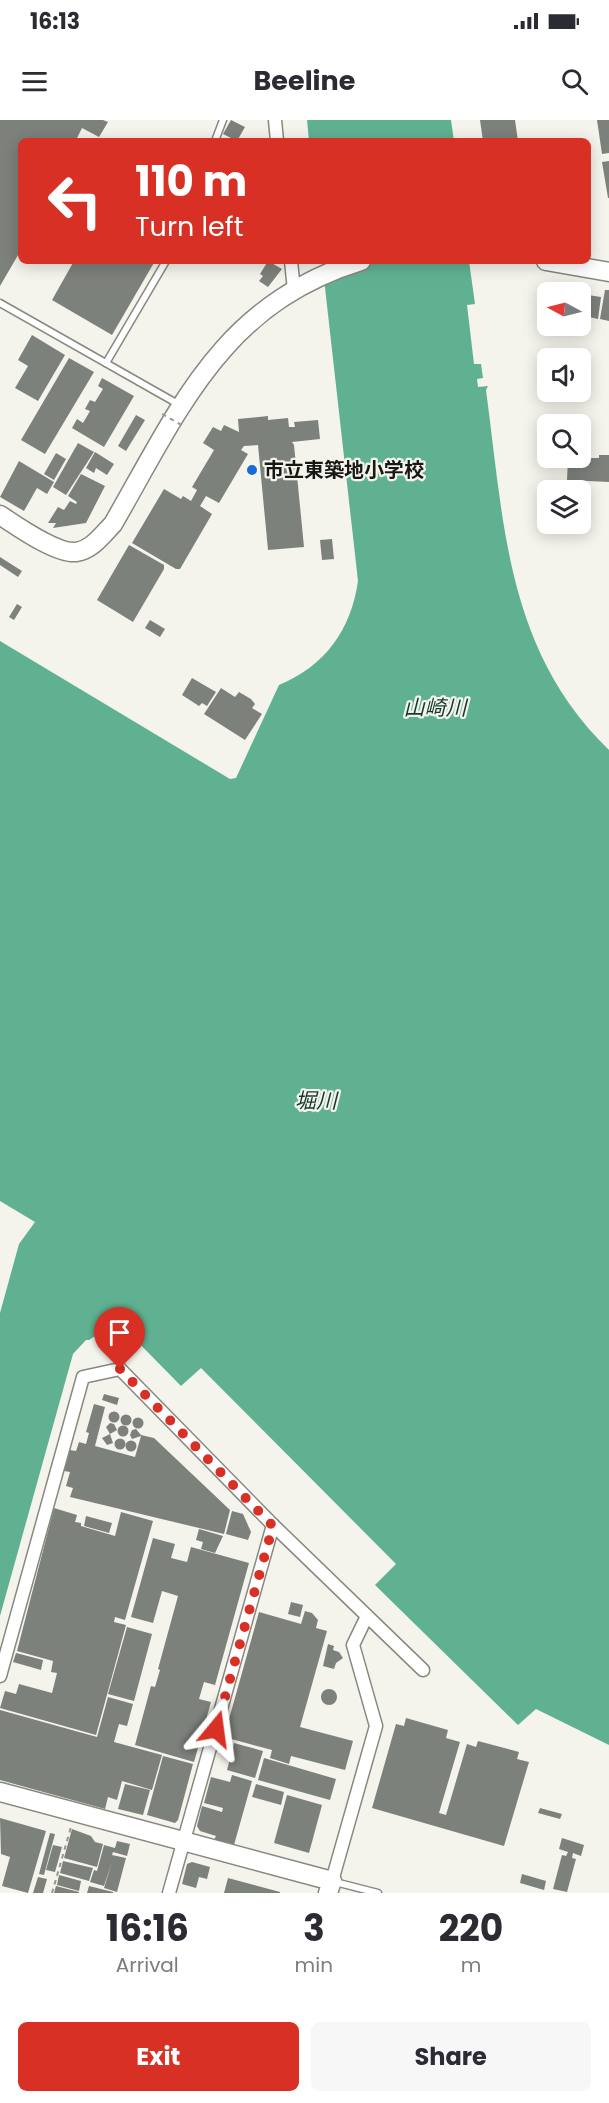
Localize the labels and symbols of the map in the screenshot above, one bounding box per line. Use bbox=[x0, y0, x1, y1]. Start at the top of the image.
north arrow bbox=[537, 282, 591, 336]
place label: 市立東築地小学校 bbox=[264, 456, 424, 484]
marker: 市立東築地小学校 bbox=[245, 463, 259, 477]
water label: 山崎川 bbox=[404, 693, 468, 722]
water label: 堀川 bbox=[295, 1086, 339, 1115]
pin bbox=[94, 1307, 145, 1369]
position arrow bbox=[184, 1697, 248, 1761]

